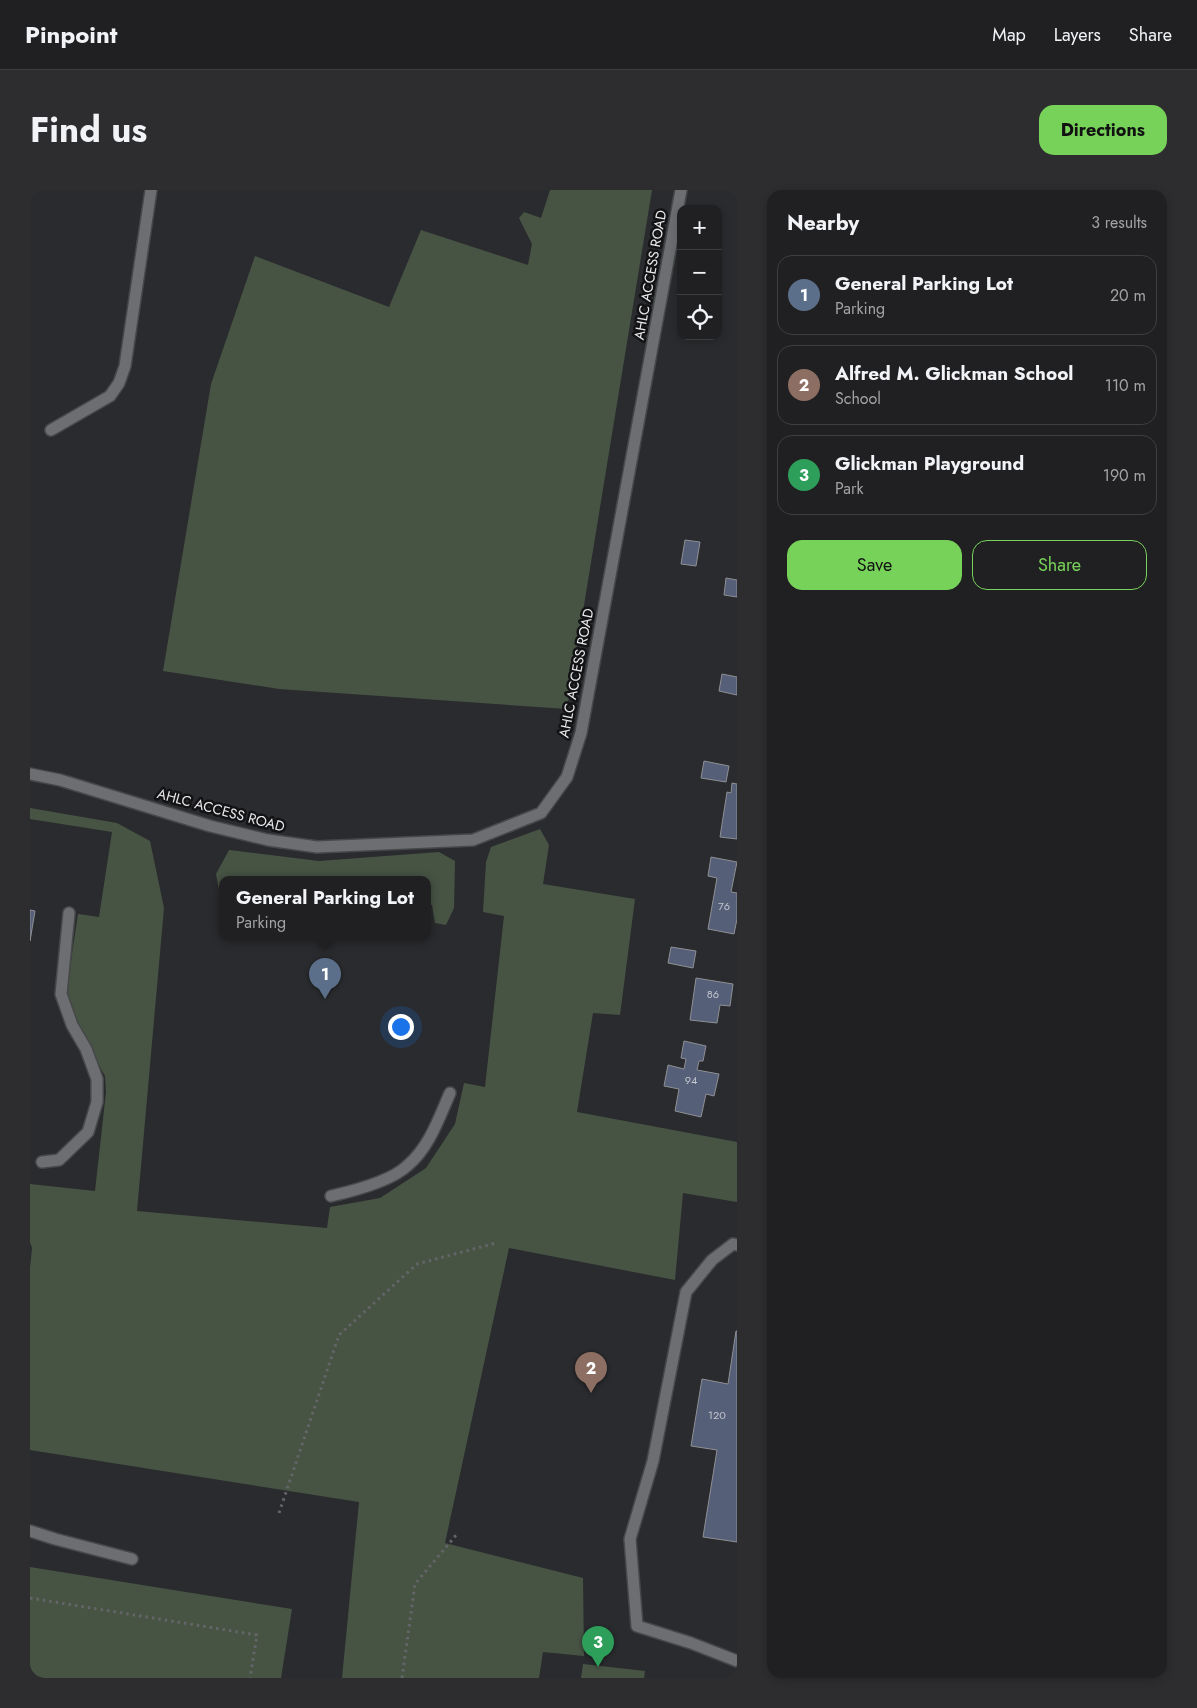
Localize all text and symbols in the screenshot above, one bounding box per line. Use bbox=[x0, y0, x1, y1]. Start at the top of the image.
text: Pinpoint bbox=[25, 17, 117, 52]
text: Map bbox=[992, 22, 1026, 48]
text: Layers bbox=[1054, 22, 1101, 48]
text: Share bbox=[1129, 22, 1172, 48]
text: Find us bbox=[30, 105, 147, 155]
button: Directions bbox=[1039, 105, 1167, 155]
map controls bbox=[677, 205, 722, 340]
button: + bbox=[677, 205, 722, 250]
text: Nearby bbox=[787, 208, 859, 238]
street label: AHLC ACCESS ROAD bbox=[629, 209, 671, 341]
text: 3 results bbox=[1091, 211, 1147, 234]
button: − bbox=[677, 250, 722, 295]
text: General Parking Lot bbox=[835, 270, 1013, 297]
text: 1 bbox=[800, 284, 808, 307]
text: 20 m bbox=[1110, 284, 1146, 307]
button: locate bbox=[677, 295, 722, 340]
text: Parking bbox=[835, 297, 885, 320]
text: Alfred M. Glickman School bbox=[835, 360, 1073, 387]
text: 2 bbox=[799, 374, 809, 397]
text: 110 m bbox=[1105, 374, 1146, 397]
text: School bbox=[835, 387, 881, 410]
text: Glickman Playground bbox=[835, 450, 1024, 477]
text: 3 bbox=[799, 464, 809, 487]
text: 190 m bbox=[1103, 464, 1146, 487]
text: Park bbox=[835, 477, 864, 500]
button: Save bbox=[787, 540, 962, 590]
button: Share bbox=[972, 540, 1147, 590]
street label: AHLC ACCESS ROAD bbox=[554, 607, 598, 739]
street label: AHLC ACCESS ROAD bbox=[155, 783, 287, 837]
popup bbox=[219, 876, 431, 941]
text: General Parking Lot bbox=[236, 884, 414, 911]
house number: 76 bbox=[718, 898, 730, 914]
text: Parking bbox=[236, 911, 286, 934]
pin: 1 bbox=[309, 958, 341, 999]
house number: 86 bbox=[707, 986, 719, 1002]
your location bbox=[388, 1014, 414, 1040]
house number: 94 bbox=[685, 1072, 698, 1088]
pin: 2 bbox=[575, 1352, 607, 1393]
house number: 120 bbox=[708, 1407, 726, 1423]
pin: 3 bbox=[582, 1626, 614, 1667]

